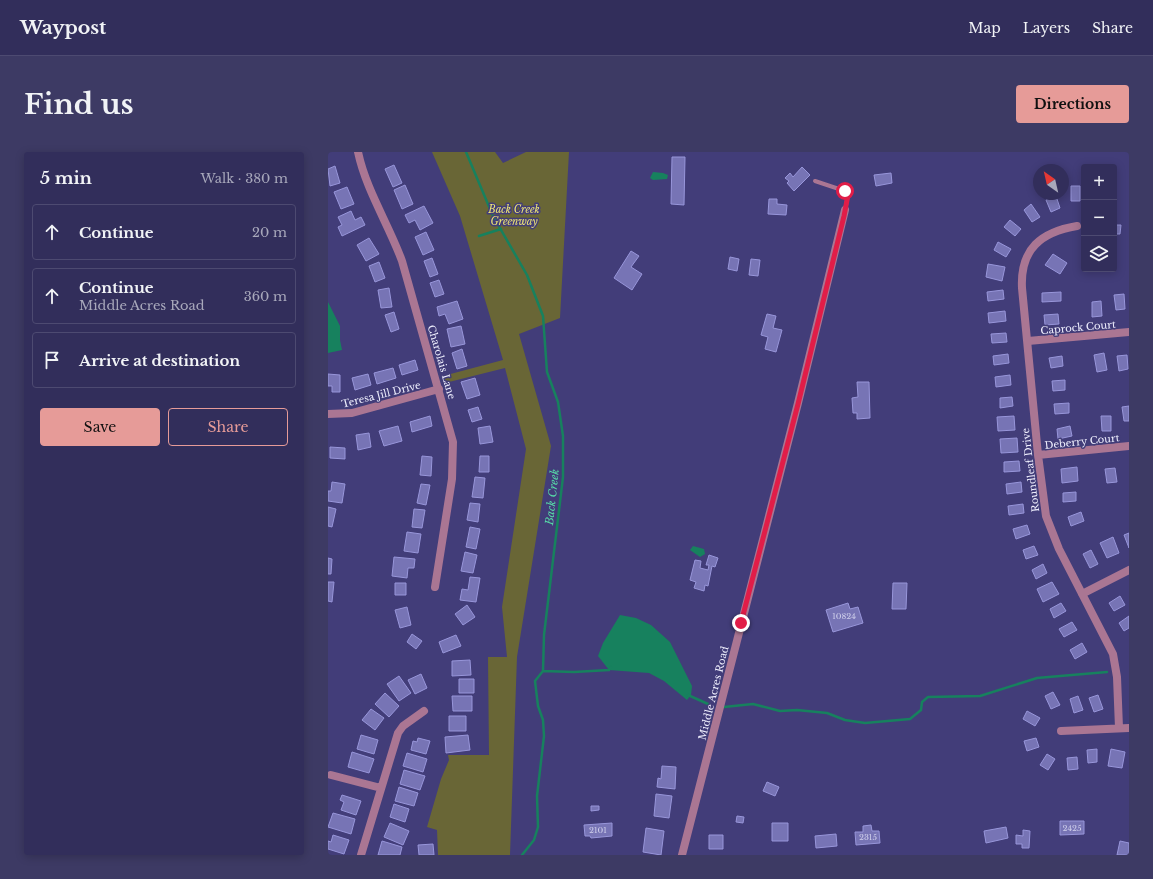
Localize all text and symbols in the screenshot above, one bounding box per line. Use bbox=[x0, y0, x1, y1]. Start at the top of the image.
text: Waypost bbox=[20, 16, 106, 39]
text: Map bbox=[968, 19, 1001, 37]
text: Layers bbox=[1023, 19, 1070, 37]
text: Share bbox=[1092, 19, 1133, 37]
button: Directions bbox=[1016, 85, 1129, 123]
text: Find us bbox=[24, 87, 134, 122]
north arrow bbox=[1033, 164, 1069, 200]
map controls bbox=[1081, 164, 1117, 272]
button: + bbox=[1081, 164, 1117, 200]
text: 5 min bbox=[40, 168, 92, 189]
text: Walk · 380 m bbox=[201, 170, 288, 187]
route start bbox=[836, 182, 854, 200]
button: − bbox=[1081, 200, 1117, 236]
park label: Back Creek Greenway bbox=[487, 203, 540, 228]
icon: ahead bbox=[41, 221, 63, 243]
text: Continue bbox=[79, 223, 154, 242]
text: 20 m bbox=[252, 224, 287, 241]
button: layers bbox=[1081, 236, 1117, 272]
text: Continue bbox=[79, 278, 154, 297]
icon: ahead bbox=[41, 285, 63, 307]
text: 360 m bbox=[244, 288, 287, 305]
text: Middle Acres Road bbox=[79, 297, 205, 314]
street label: Caprock Court bbox=[1040, 318, 1116, 337]
street label: Charolais Lane bbox=[425, 323, 458, 401]
icon: arrive bbox=[41, 349, 63, 371]
text: Arrive at destination bbox=[79, 351, 240, 370]
street label: Teresa Jill Drive bbox=[340, 378, 422, 411]
button: Save bbox=[40, 408, 160, 446]
button: Share bbox=[168, 408, 288, 446]
street label: Roundleaf Drive bbox=[1019, 427, 1042, 513]
street label: Deberry Court bbox=[1044, 431, 1120, 452]
water label: Back Creek bbox=[542, 468, 562, 527]
house number: 10824 bbox=[832, 611, 856, 621]
route end bbox=[732, 614, 750, 632]
street label: Middle Acres Road bbox=[695, 644, 732, 742]
house number: 2425 bbox=[1062, 823, 1082, 833]
house number: 2101 bbox=[589, 825, 607, 835]
house number: 2315 bbox=[859, 832, 877, 842]

